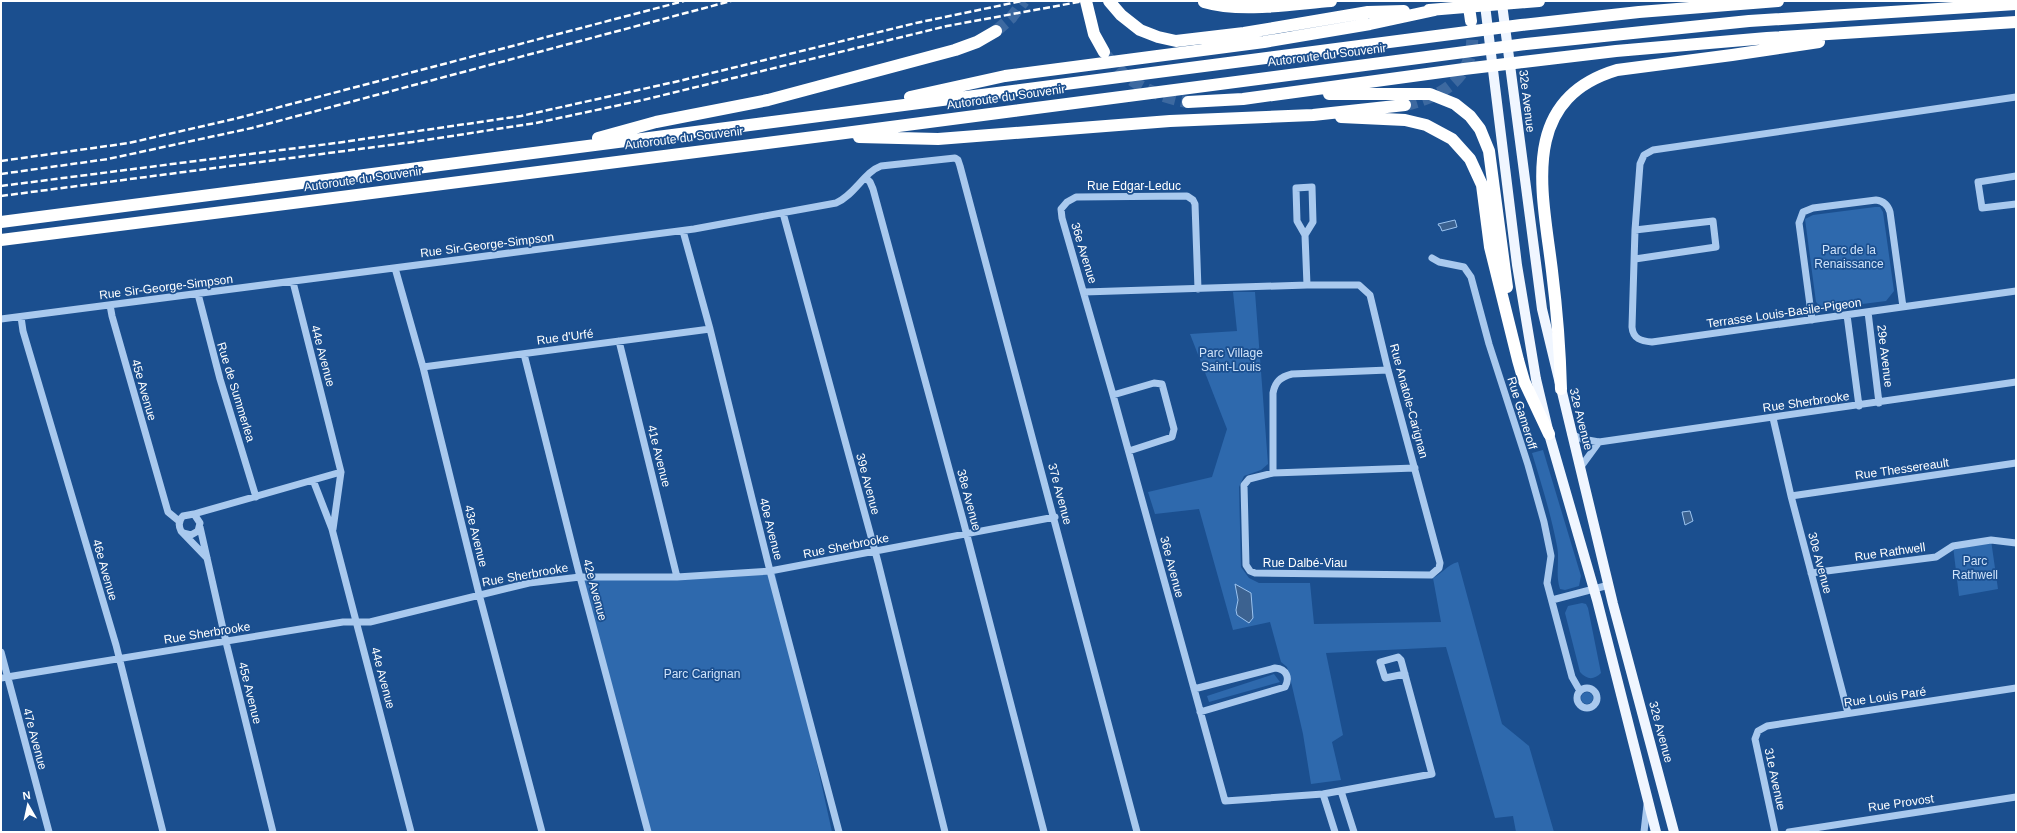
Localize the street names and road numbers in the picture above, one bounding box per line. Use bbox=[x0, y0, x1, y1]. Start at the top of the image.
street label: Autoroute du Souvenir bbox=[1267, 41, 1387, 69]
street label: 32e Avenue bbox=[1516, 69, 1538, 134]
street label: Autoroute du Souvenir bbox=[946, 82, 1066, 112]
street label: Autoroute du Souvenir bbox=[624, 124, 744, 152]
street label: Autoroute du Souvenir bbox=[303, 164, 423, 194]
street label: Rue Edgar-Leduc bbox=[1087, 179, 1181, 193]
street label: 36e Avenue bbox=[1068, 221, 1100, 286]
street label: Rue Sir-George-Simpson bbox=[419, 230, 555, 260]
street label: Rue Sir-George-Simpson bbox=[98, 272, 234, 302]
street label: Terrasse Louis-Basile-Pigeon bbox=[1706, 295, 1862, 331]
street label: 44e Avenue bbox=[308, 324, 338, 389]
street label: 29e Avenue bbox=[1874, 324, 1896, 389]
street label: Rue d'Urfé bbox=[536, 327, 594, 347]
street label: Rue de Summerlea bbox=[214, 341, 258, 444]
street label: Rue Anatole-Carignan bbox=[1387, 342, 1431, 460]
street label: 45e Avenue bbox=[129, 358, 160, 423]
street label: Rue Gameroff bbox=[1504, 375, 1540, 452]
street label: 32e Avenue bbox=[1567, 387, 1596, 452]
street label: Rue Sherbrooke bbox=[1762, 389, 1851, 415]
street label: 41e Avenue bbox=[645, 424, 674, 489]
street label: 39e Avenue bbox=[853, 452, 883, 517]
street label: Rue Thessereault bbox=[1854, 455, 1950, 483]
street label: 37e Avenue bbox=[1045, 462, 1075, 527]
street label: 38e Avenue bbox=[954, 468, 984, 533]
street label: 40e Avenue bbox=[757, 497, 786, 562]
street label: 43e Avenue bbox=[462, 504, 491, 569]
street label: Rue Sherbrooke bbox=[802, 531, 891, 561]
street label: 30e Avenue bbox=[1805, 531, 1835, 596]
street label: 36e Avenue bbox=[1157, 535, 1187, 600]
street label: 46e Avenue bbox=[90, 538, 121, 603]
street label: Rue Rathwell bbox=[1854, 540, 1926, 564]
street label: Rue Dalbé-Viau bbox=[1263, 556, 1347, 570]
street label: 42e Avenue bbox=[580, 558, 610, 623]
street label: Rue Sherbrooke bbox=[481, 560, 570, 589]
street label: Rue Sherbrooke bbox=[163, 619, 252, 647]
street label: 44e Avenue bbox=[368, 646, 398, 711]
street label: 45e Avenue bbox=[236, 661, 265, 726]
street label: Rue Louis Paré bbox=[1843, 684, 1927, 710]
street label: 32e Avenue bbox=[1646, 700, 1676, 765]
street label: 47e Avenue bbox=[20, 707, 50, 772]
street label: 31e Avenue bbox=[1762, 747, 1788, 812]
street label: Rue Provost bbox=[1867, 791, 1935, 815]

